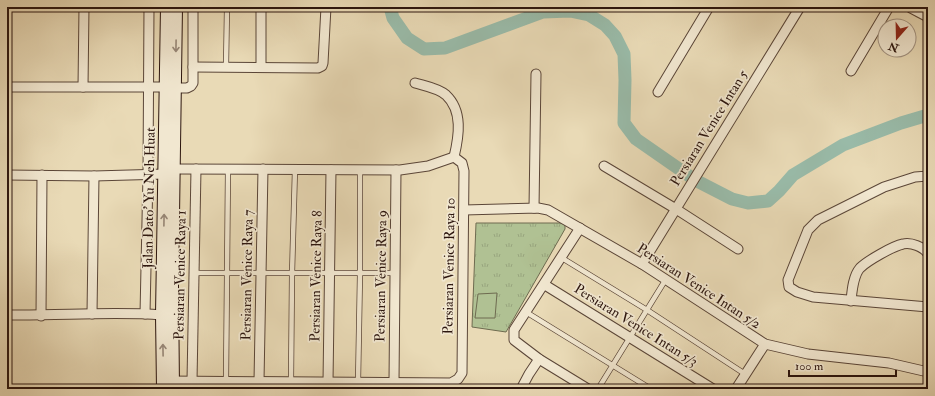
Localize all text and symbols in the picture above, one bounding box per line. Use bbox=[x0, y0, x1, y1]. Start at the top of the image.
north arrow bbox=[877, 18, 917, 58]
one-way arrow bbox=[172, 39, 180, 52]
text: N bbox=[886, 39, 902, 55]
street label: Persiaran Venice Intan 5 bbox=[666, 66, 752, 189]
street label: Jalan Dato' Yu Neh Huat bbox=[139, 127, 159, 270]
street label: Persiaran Venice Raya 10 bbox=[439, 197, 460, 335]
street label: Persiaran Venice Raya 7 bbox=[237, 209, 258, 341]
street label: Persiaran Venice Raya 1 bbox=[170, 210, 191, 340]
street label: Persiaran Venice Raya 8 bbox=[306, 210, 327, 342]
street label: Persiaran Venice Raya 9 bbox=[371, 210, 392, 342]
one-way arrow bbox=[160, 214, 168, 227]
street label: Persiaran Venice Intan 5/2 bbox=[634, 240, 764, 332]
street label: Persiaran Venice Intan 5/3 bbox=[571, 280, 701, 370]
one-way arrow bbox=[159, 344, 167, 357]
scale bar bbox=[789, 352, 896, 378]
text: 100 m bbox=[795, 359, 824, 374]

